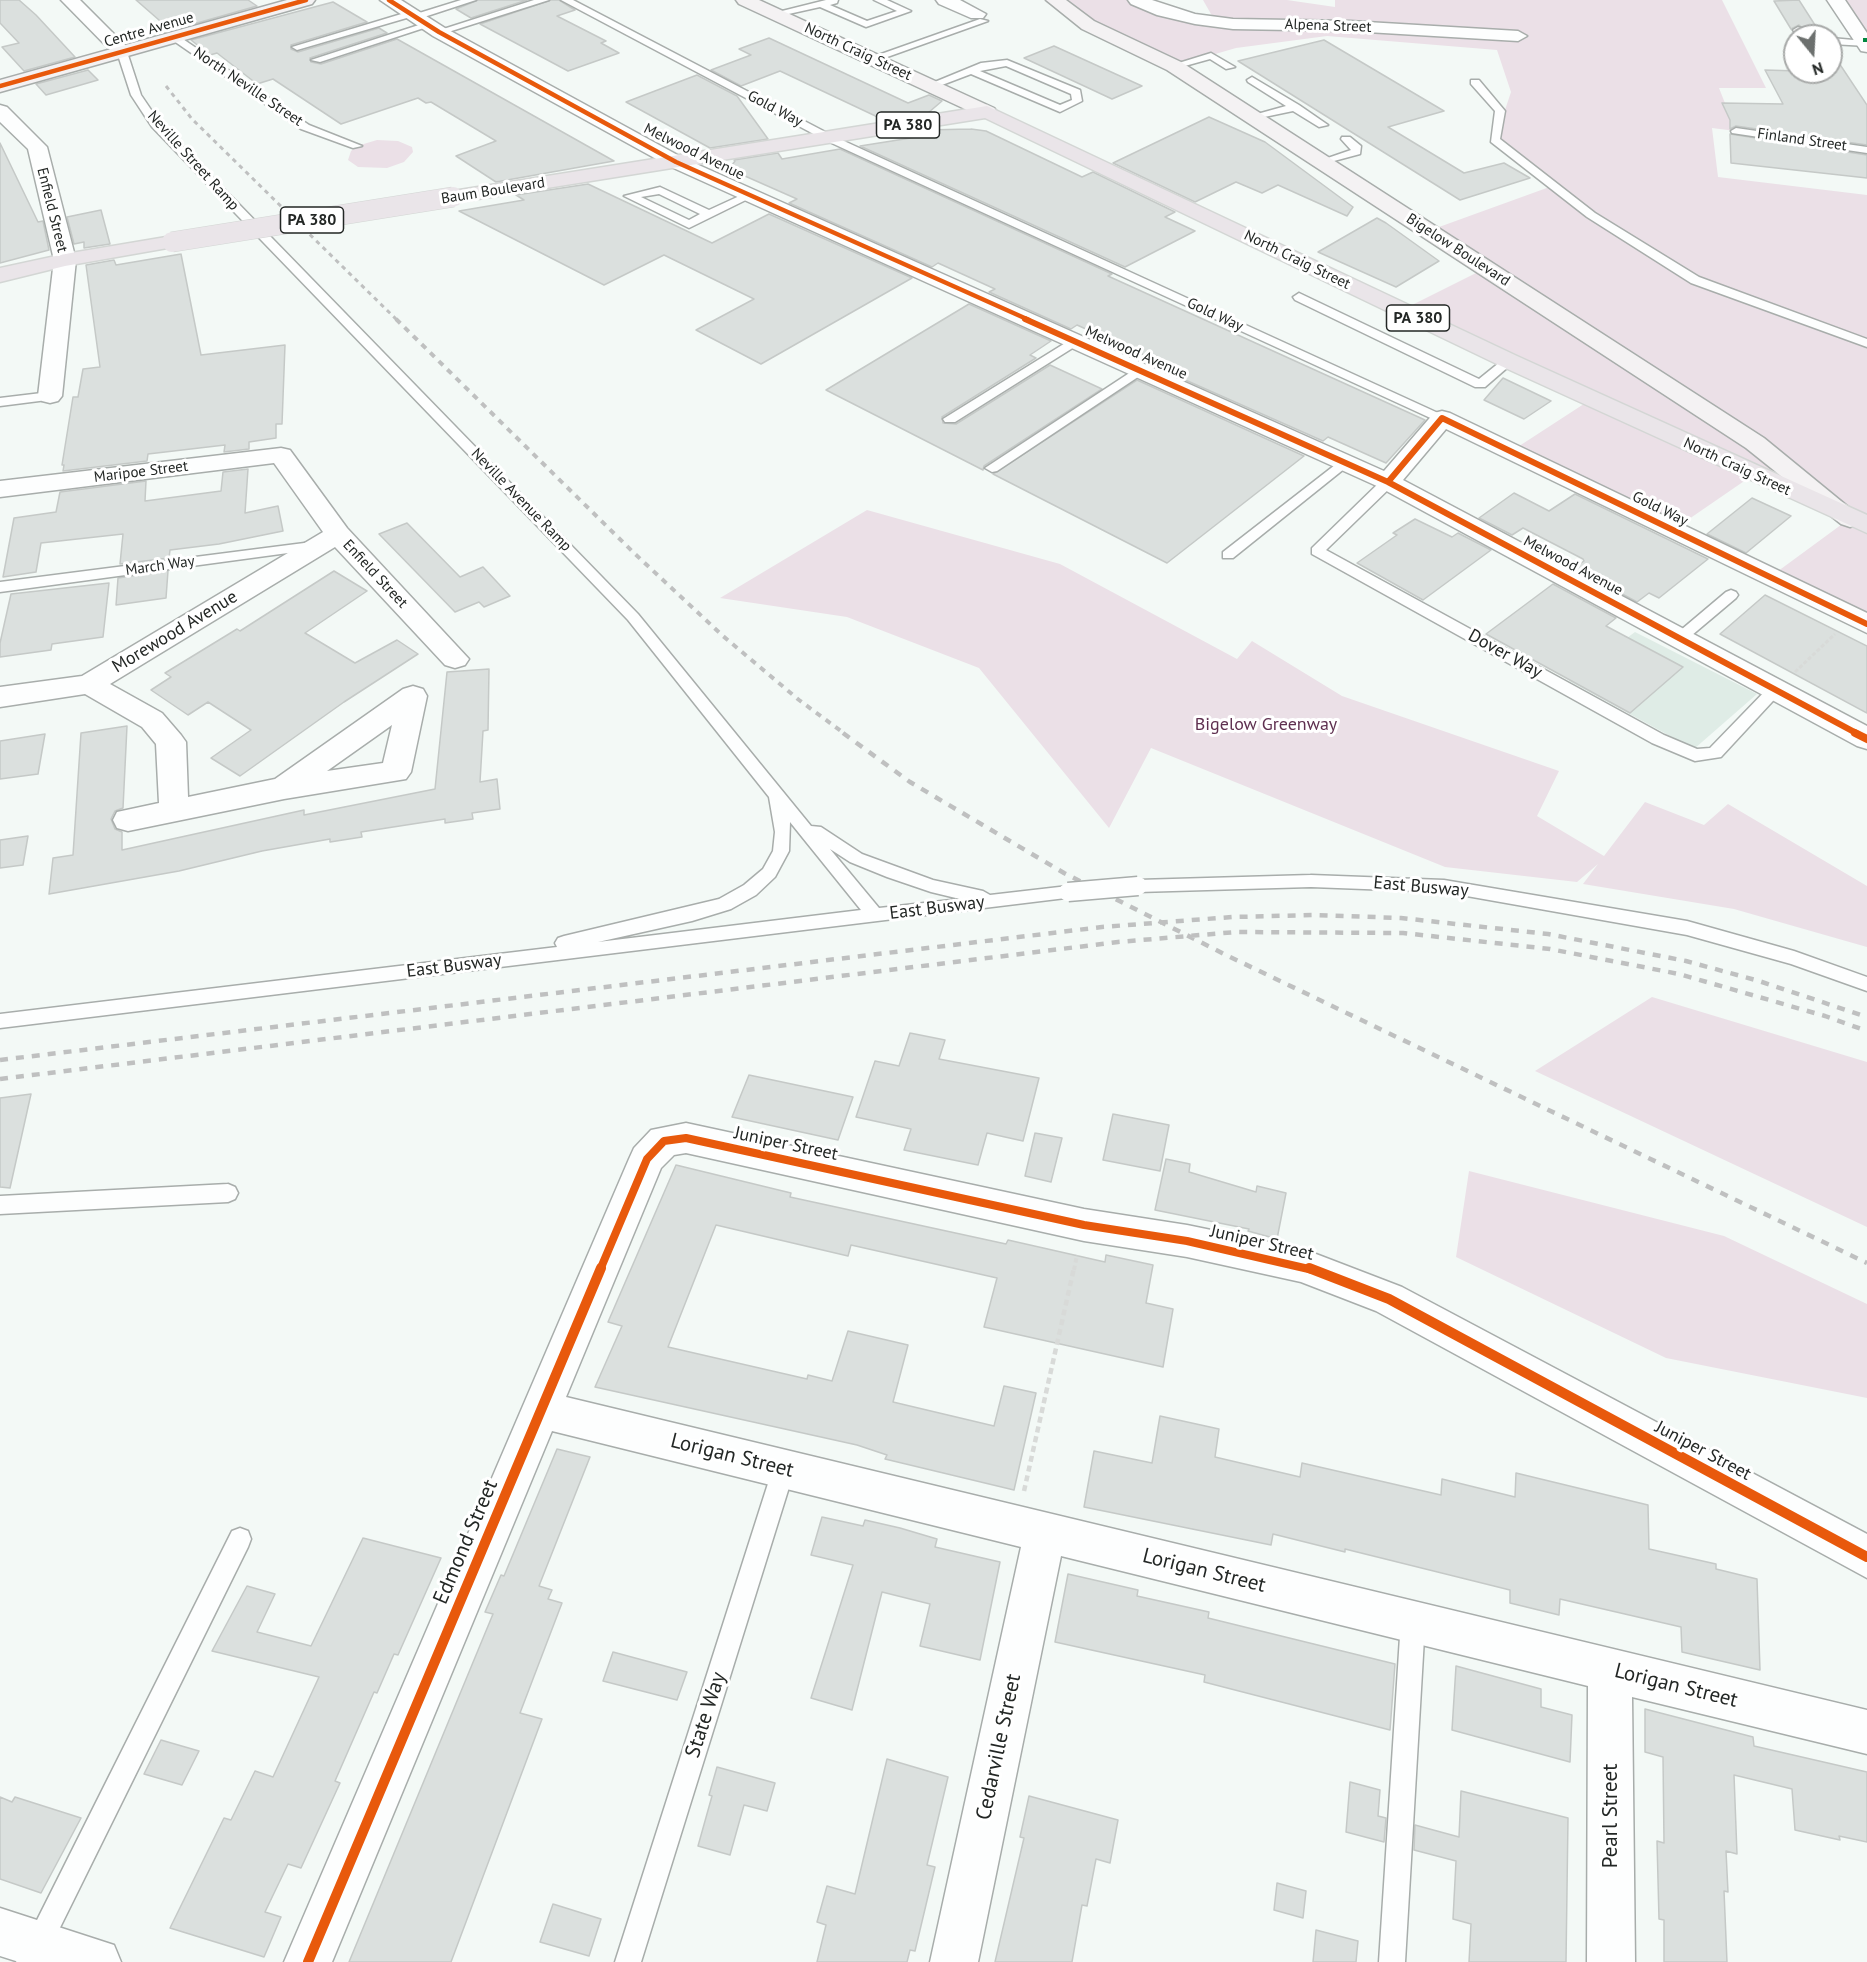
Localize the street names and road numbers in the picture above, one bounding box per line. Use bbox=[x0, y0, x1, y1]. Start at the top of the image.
street label: Centre Avenue bbox=[102, 9, 196, 51]
street label: Alpena Street bbox=[1284, 15, 1372, 37]
street label: North Craig Street bbox=[802, 19, 914, 85]
street label: North Neville Street bbox=[190, 44, 306, 130]
street label: Gold Way bbox=[744, 87, 806, 131]
street label: Neville Street Ramp bbox=[144, 107, 242, 215]
road number: PA 380 bbox=[876, 112, 940, 138]
street label: Melwood Avenue bbox=[641, 120, 747, 184]
street label: Finland Street bbox=[1756, 125, 1848, 155]
street label: Enfield Street bbox=[33, 166, 71, 254]
street label: Baum Boulevard bbox=[440, 174, 546, 208]
road number: PA 380 bbox=[280, 207, 344, 233]
street label: Bigelow Boulevard bbox=[1403, 210, 1513, 290]
street label: North Craig Street bbox=[1241, 226, 1353, 294]
street label: Gold Way bbox=[1184, 294, 1246, 336]
road number: PA 380 bbox=[1386, 305, 1450, 331]
street label: Melwood Avenue bbox=[1082, 322, 1190, 384]
street label: North Craig Street bbox=[1681, 434, 1793, 500]
street label: Neville Avenue Ramp bbox=[467, 445, 575, 555]
street label: Maripoe Street bbox=[93, 457, 189, 487]
street label: Gold Way bbox=[1629, 488, 1691, 530]
street label: Melwood Avenue bbox=[1520, 532, 1626, 600]
street label: Enfield Street bbox=[339, 536, 411, 612]
street label: March Way bbox=[124, 552, 196, 580]
street label: Morewood Avenue bbox=[109, 586, 241, 678]
street label: Dover Way bbox=[1464, 625, 1546, 683]
street label: East Busway bbox=[1373, 872, 1469, 902]
street label: East Busway bbox=[888, 891, 986, 925]
street label: East Busway bbox=[405, 949, 503, 983]
street label: Juniper Street bbox=[732, 1122, 840, 1166]
street label: Juniper Street bbox=[1208, 1221, 1316, 1265]
street label: Juniper Street bbox=[1651, 1417, 1755, 1485]
street label: Lorigan Street bbox=[668, 1429, 796, 1483]
street label: Edmond Street bbox=[428, 1476, 504, 1608]
street label: Lorigan Street bbox=[1140, 1544, 1268, 1598]
street label: Lorigan Street bbox=[1612, 1659, 1740, 1713]
street label: State Way bbox=[680, 1669, 732, 1761]
street label: Cedarville Street bbox=[971, 1672, 1027, 1822]
street label: Pearl Street bbox=[1598, 1764, 1624, 1868]

